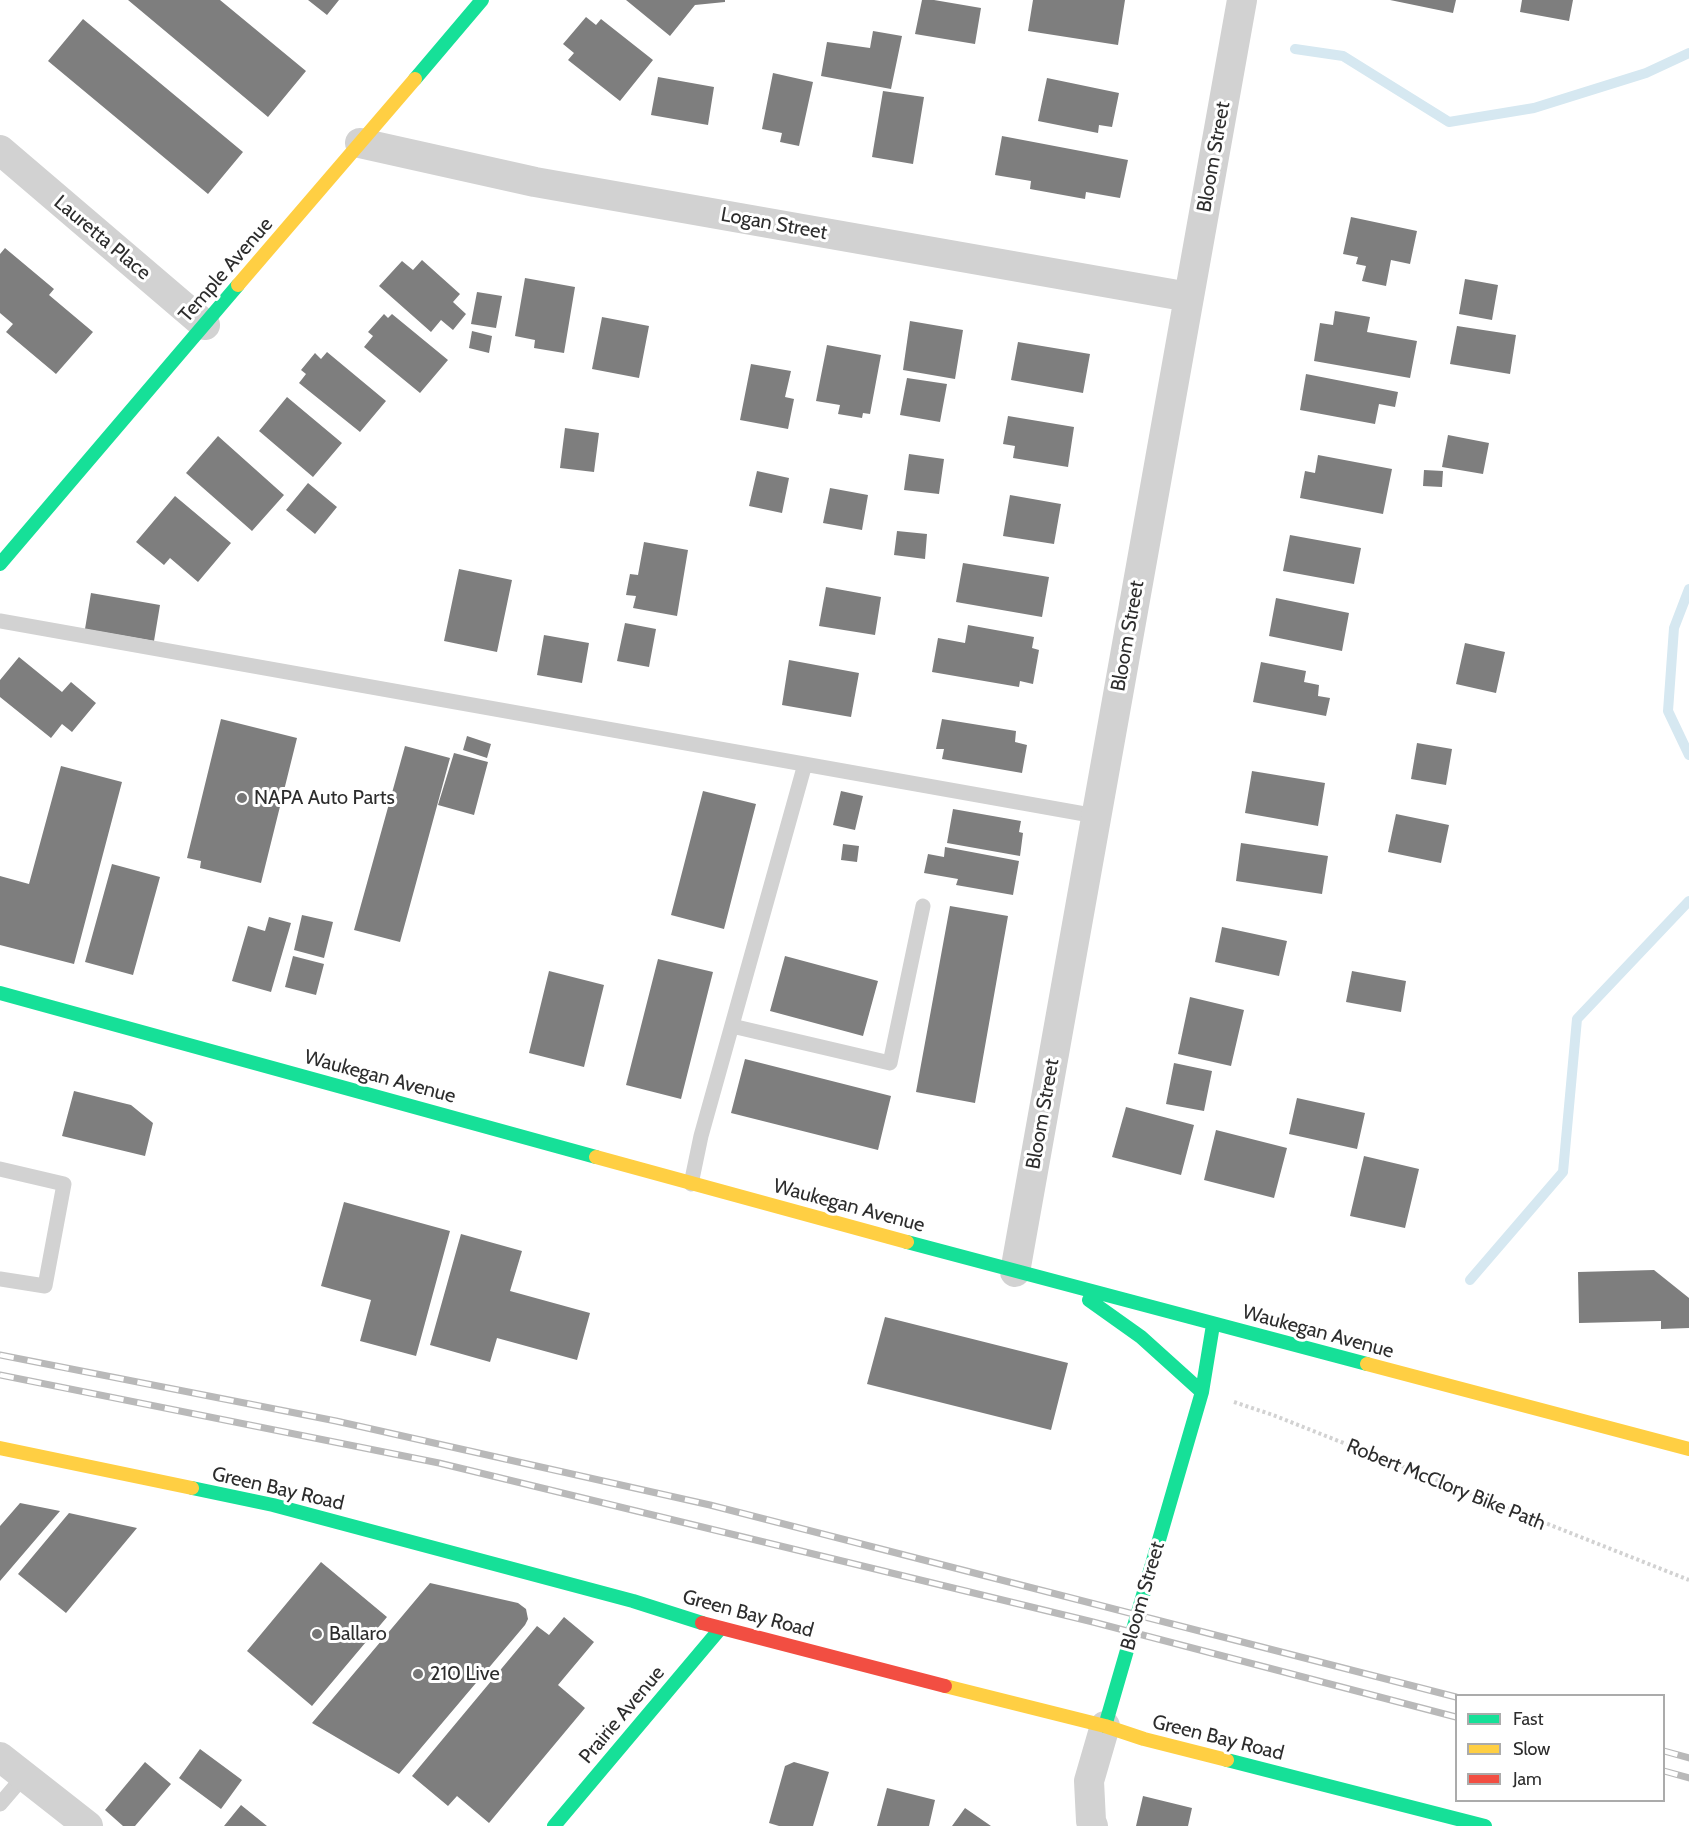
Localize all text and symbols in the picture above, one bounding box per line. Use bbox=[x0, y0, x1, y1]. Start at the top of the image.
street label: Bloom Street bbox=[1192, 100, 1236, 214]
street label: Lauretta Place bbox=[49, 191, 155, 285]
street label: Logan Street bbox=[719, 203, 829, 245]
street label: Temple Avenue bbox=[174, 213, 278, 327]
street label: Bloom Street bbox=[1106, 579, 1150, 693]
place label: NAPA Auto Parts bbox=[254, 786, 395, 810]
marker: NAPA Auto Parts bbox=[235, 791, 249, 805]
street label: Waukegan Avenue bbox=[302, 1045, 458, 1109]
street label: Bloom Street bbox=[1021, 1057, 1065, 1171]
street label: Waukegan Avenue bbox=[771, 1174, 927, 1238]
street label: Waukegan Avenue bbox=[1240, 1300, 1396, 1364]
street label: Robert McClory Bike Path bbox=[1343, 1434, 1549, 1536]
street label: Green Bay Road bbox=[210, 1462, 346, 1516]
street label: Bloom Street bbox=[1116, 1539, 1170, 1653]
street label: Green Bay Road bbox=[680, 1585, 816, 1643]
place label: Ballaro bbox=[329, 1622, 387, 1646]
marker: Ballaro bbox=[310, 1627, 324, 1641]
street label: Prairie Avenue bbox=[574, 1661, 670, 1769]
place label: 210 Live bbox=[430, 1662, 500, 1686]
marker: 210 Live bbox=[411, 1667, 425, 1681]
legend bbox=[1455, 1694, 1665, 1802]
text: Fast bbox=[1513, 1708, 1544, 1730]
street label: Green Bay Road bbox=[1150, 1710, 1286, 1766]
text: Slow bbox=[1513, 1738, 1550, 1760]
text: Jam bbox=[1513, 1768, 1542, 1790]

